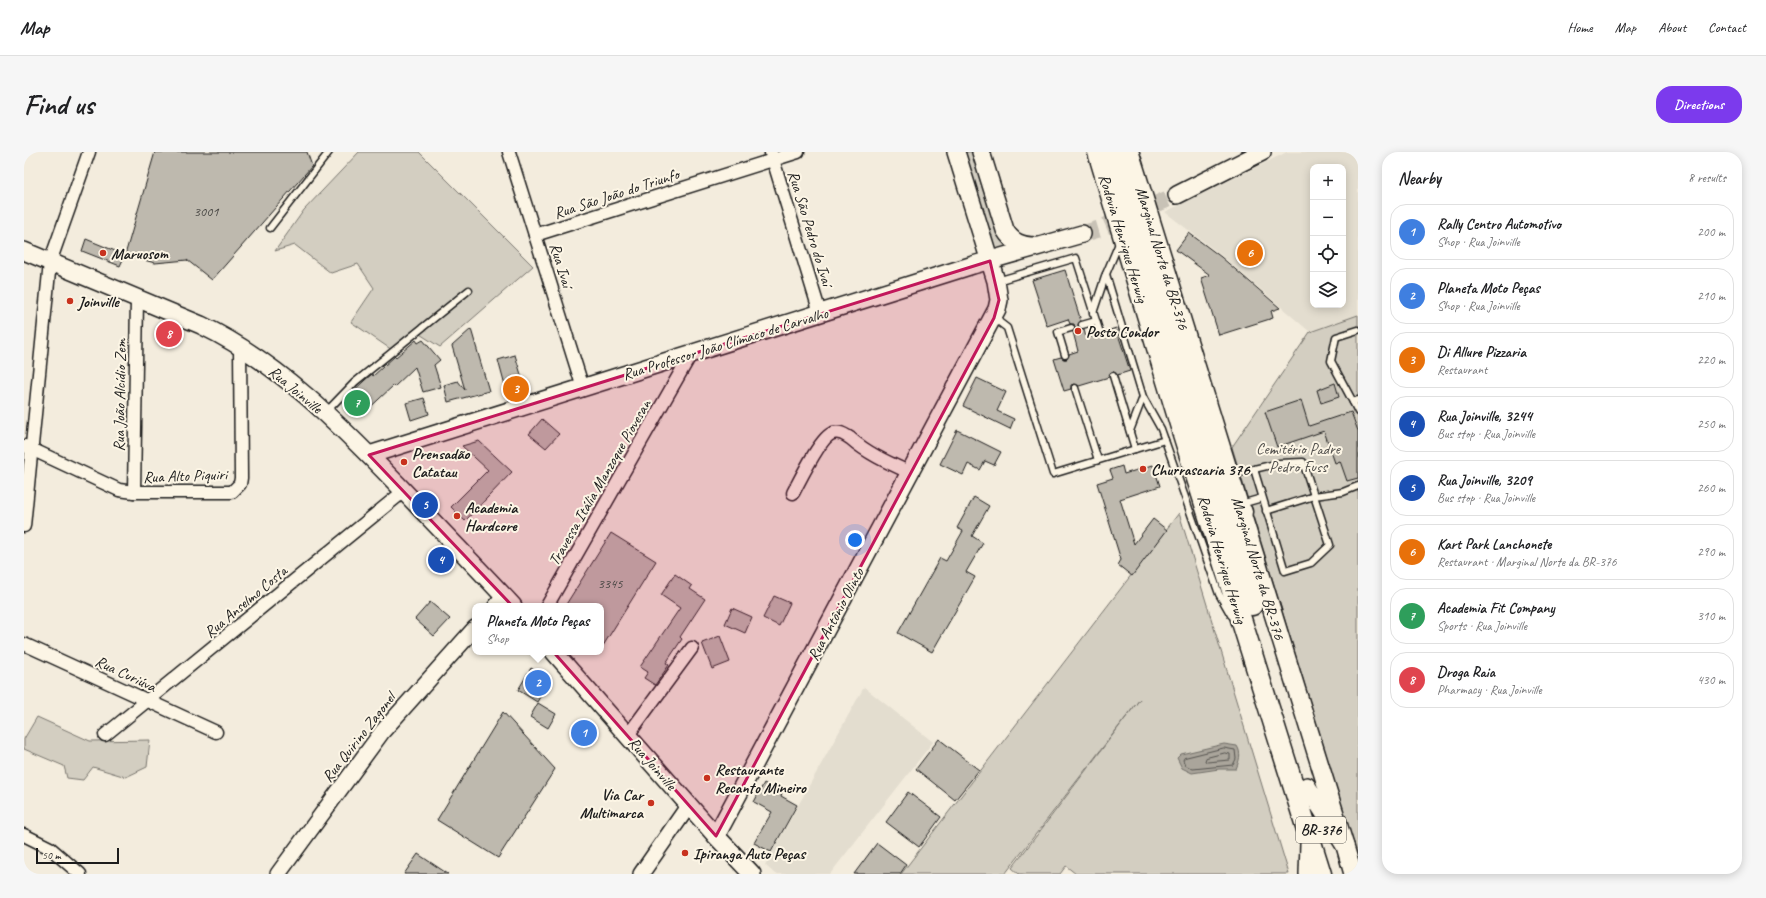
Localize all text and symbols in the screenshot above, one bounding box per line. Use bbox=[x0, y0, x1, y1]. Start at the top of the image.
text: Map bbox=[20, 16, 50, 40]
text: Home bbox=[1567, 19, 1593, 36]
text: Map bbox=[1615, 19, 1636, 36]
text: About bbox=[1658, 19, 1686, 36]
text: Contact bbox=[1708, 19, 1746, 36]
button: Directions bbox=[1656, 86, 1742, 123]
text: Find us bbox=[24, 87, 94, 122]
street label: Rua São João do Triunfo bbox=[551, 164, 684, 224]
map controls bbox=[1310, 164, 1346, 308]
button: + bbox=[1310, 164, 1346, 200]
street label: Rua São Pedro do Ivaí bbox=[783, 168, 838, 291]
text: Nearby bbox=[1398, 168, 1441, 189]
text: 8 results bbox=[1688, 170, 1726, 186]
street label: Rodovia Henrique Herwig bbox=[1094, 172, 1152, 306]
street label: Marginal Norte da BR-376 bbox=[1131, 184, 1194, 333]
button: − bbox=[1310, 200, 1346, 236]
house number: 3001 bbox=[193, 203, 219, 220]
text: Rally Centro Automotivo bbox=[1437, 215, 1561, 234]
text: 1 bbox=[1409, 224, 1415, 240]
text: 200 m bbox=[1697, 224, 1725, 240]
text: Shop · Rua Joinville bbox=[1437, 234, 1520, 250]
button: locate bbox=[1310, 236, 1346, 272]
pin: 6 bbox=[1237, 238, 1263, 268]
street label: Rua Ivaí bbox=[545, 241, 578, 293]
place label: Maruosom bbox=[111, 244, 169, 264]
marker: Maruosom bbox=[98, 248, 108, 258]
button: layers bbox=[1310, 272, 1346, 308]
text: Planeta Moto Peças bbox=[1437, 279, 1540, 298]
text: 2 bbox=[1409, 288, 1415, 304]
text: 210 m bbox=[1697, 288, 1725, 304]
place label: Joinville bbox=[77, 292, 120, 312]
marker: Joinville bbox=[65, 296, 75, 306]
text: Shop · Rua Joinville bbox=[1437, 298, 1520, 314]
street label: Rua Professor João Clímaco de Carvalho bbox=[620, 303, 832, 385]
pin: 8 bbox=[156, 319, 182, 349]
place label: Posto Condor bbox=[1086, 322, 1161, 342]
marker: Posto Condor bbox=[1073, 326, 1083, 336]
street label: Rua João Alcídio Zem bbox=[109, 337, 131, 452]
text: Di Allure Pizzaria bbox=[1437, 343, 1526, 362]
text: 3 bbox=[1409, 352, 1415, 368]
text: 220 m bbox=[1697, 352, 1725, 368]
street label: Rua Joinville bbox=[264, 362, 328, 419]
text: Restaurant bbox=[1437, 362, 1487, 378]
pin: 3 bbox=[503, 374, 529, 404]
pin: 7 bbox=[344, 388, 370, 418]
street label: Travessa Itália Manzoque Piovesan bbox=[544, 395, 656, 569]
text: Rua Joinville, 3244 bbox=[1437, 407, 1532, 426]
text: 4 bbox=[1409, 416, 1415, 432]
text: 250 m bbox=[1697, 416, 1725, 432]
text: Bus stop · Rua Joinville bbox=[1437, 426, 1535, 442]
park label: Cemitério Padre Pedro Fuss bbox=[1256, 439, 1342, 477]
place label: Prensadão Catatau bbox=[412, 444, 471, 482]
marker: Prensadão Catatau bbox=[399, 457, 409, 467]
place label: Churrascaria 376 bbox=[1151, 460, 1251, 480]
street label: Rua Alto Piquiri bbox=[143, 464, 229, 487]
marker: Churrascaria 376 bbox=[1138, 464, 1148, 474]
text: Rua Joinville, 3209 bbox=[1437, 471, 1532, 490]
text: 5 bbox=[1409, 480, 1415, 496]
text: 260 m bbox=[1697, 480, 1725, 496]
pin: 5 bbox=[412, 490, 438, 520]
text: Bus stop · Rua Joinville bbox=[1437, 490, 1535, 506]
street label: Rodovia Henrique Herwig bbox=[1193, 493, 1251, 627]
street label: Marginal Norte da BR-376 bbox=[1227, 494, 1290, 643]
place label: Academia Hardcore bbox=[465, 498, 519, 536]
marker: Academia Hardcore bbox=[452, 511, 462, 521]
your location bbox=[845, 530, 865, 550]
text: Kart Park Lanchonete bbox=[1437, 535, 1551, 554]
text: 6 bbox=[1409, 544, 1415, 560]
text: 290 m bbox=[1697, 544, 1725, 560]
pin: 4 bbox=[428, 545, 454, 575]
text: Restaurant · Marginal Norte da BR-376 bbox=[1437, 554, 1617, 570]
street label: Rua Anselmo Costa bbox=[200, 560, 292, 642]
street label: Rua Antônio Olinto bbox=[803, 564, 869, 664]
house number: 3345 bbox=[597, 575, 623, 592]
text: Academia Fit Company bbox=[1437, 599, 1555, 618]
popup bbox=[472, 603, 604, 655]
text: 7 bbox=[1409, 608, 1415, 624]
text: 310 m bbox=[1697, 608, 1725, 624]
text: Planeta Moto Peças bbox=[487, 612, 589, 631]
text: Sports · Rua Joinville bbox=[1437, 618, 1527, 634]
text: Shop bbox=[487, 631, 509, 647]
street label: Rua Curiúva bbox=[92, 651, 160, 697]
text: Droga Raia bbox=[1437, 663, 1495, 682]
pin: 2 bbox=[525, 668, 551, 698]
text: 8 bbox=[1409, 672, 1415, 688]
text: 430 m bbox=[1697, 672, 1725, 688]
text: Pharmacy · Rua Joinville bbox=[1437, 682, 1542, 698]
street label: Rua Quirino Zagonel bbox=[318, 686, 402, 786]
pin: 1 bbox=[571, 718, 597, 748]
street label: Rua Joinville bbox=[624, 733, 682, 796]
place label: Restaurante Recanto Mineiro bbox=[715, 760, 807, 798]
marker: Restaurante Recanto Mineiro bbox=[702, 773, 712, 783]
place label: Via Car Multimarca bbox=[580, 785, 645, 823]
marker: Via Car Multimarca bbox=[646, 798, 656, 808]
road number: BR-376 bbox=[1296, 817, 1346, 843]
place label: Ipiranga Auto Peças bbox=[693, 844, 806, 864]
scale bar bbox=[36, 846, 119, 865]
text: 50 m bbox=[42, 848, 61, 862]
marker: Ipiranga Auto Peças bbox=[680, 848, 690, 858]

